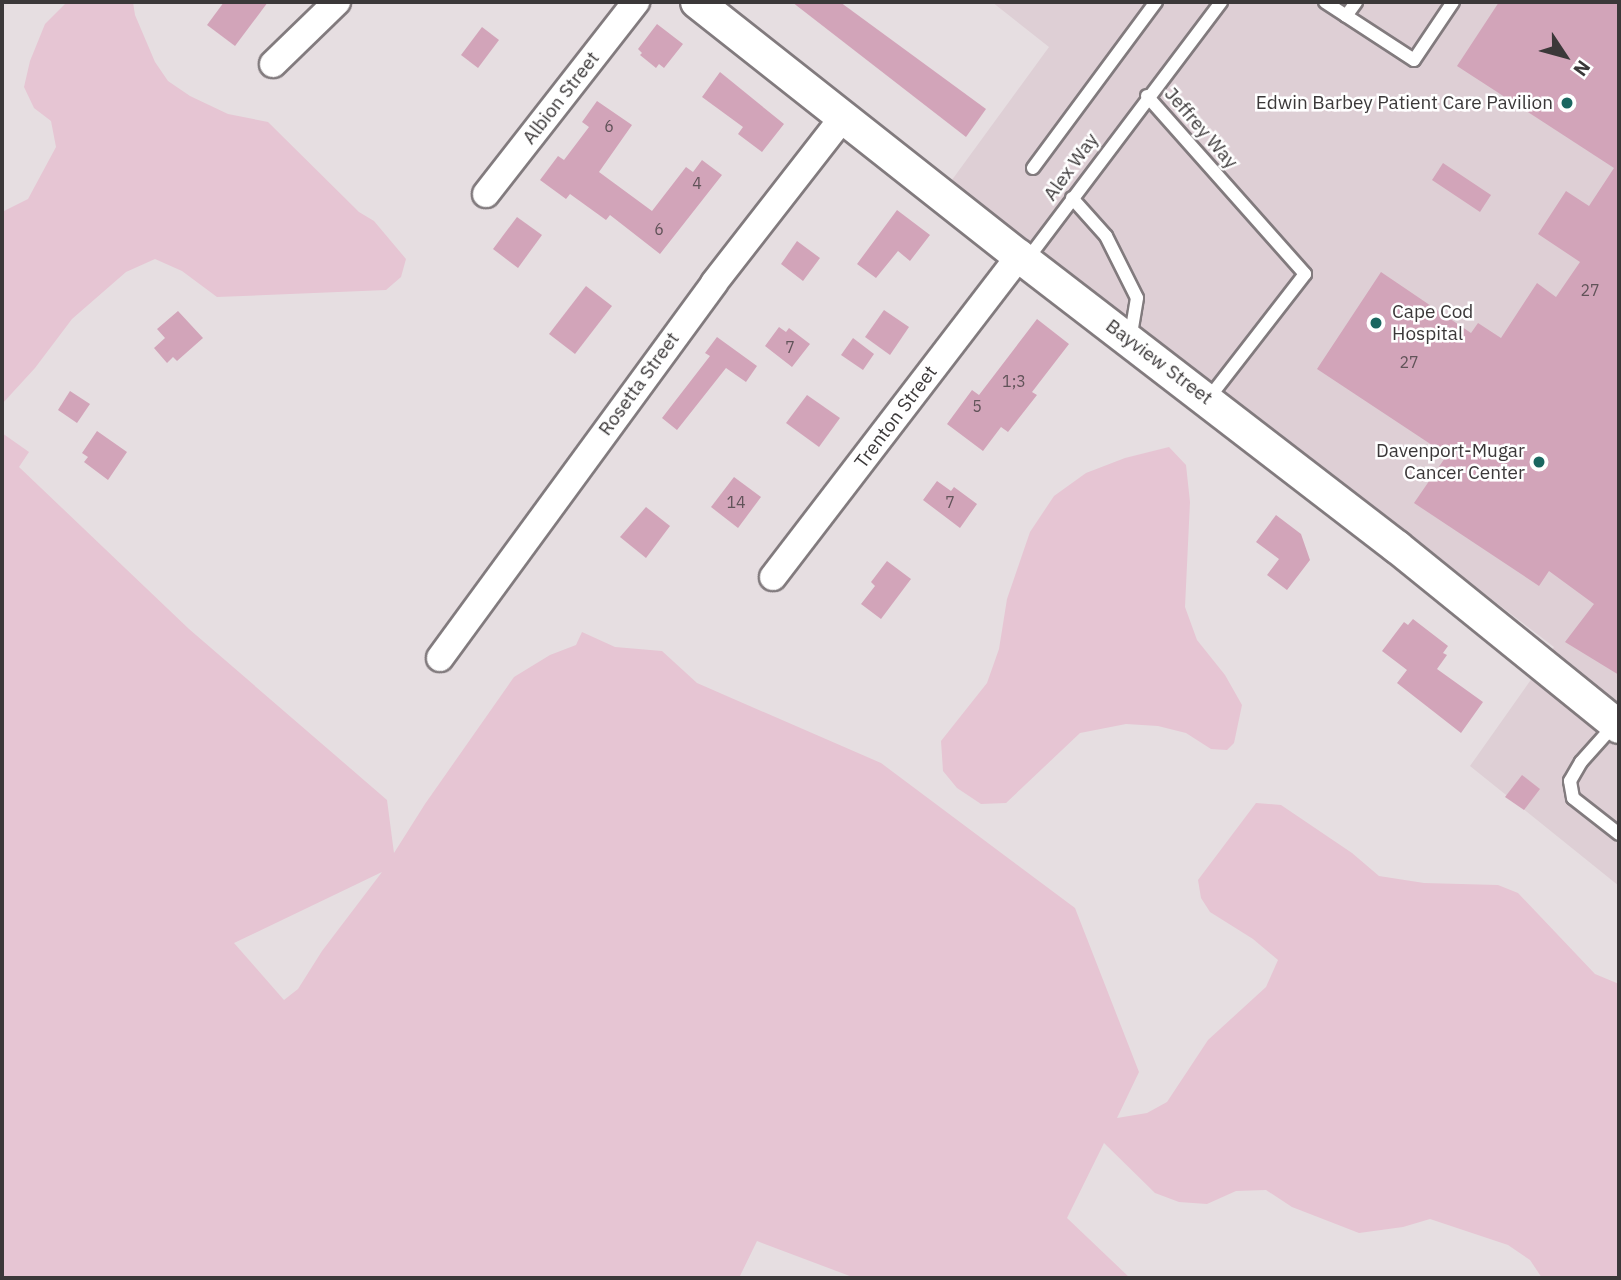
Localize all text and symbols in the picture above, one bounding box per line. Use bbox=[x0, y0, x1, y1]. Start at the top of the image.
north arrow bbox=[1530, 21, 1600, 91]
street label: Albion Street bbox=[518, 47, 604, 149]
text: N bbox=[1568, 56, 1596, 81]
street label: Jeffrey Way bbox=[1160, 83, 1242, 173]
place label: Edwin Barbey Patient Care Pavilion bbox=[1256, 92, 1553, 114]
marker: Edwin Barbey Patient Care Pavilion bbox=[1559, 95, 1575, 111]
house number: 6 bbox=[604, 116, 614, 136]
street label: Alex Way bbox=[1039, 129, 1103, 205]
house number: 4 bbox=[692, 173, 702, 193]
house number: 6 bbox=[654, 219, 664, 239]
house number: 27 bbox=[1580, 280, 1600, 300]
place label: Cape Cod Hospital bbox=[1392, 301, 1473, 345]
marker: Cape Cod Hospital bbox=[1366, 313, 1386, 333]
street label: Bayview Street bbox=[1101, 315, 1217, 409]
street label: Rosetta Street bbox=[594, 328, 684, 440]
house number: 7 bbox=[785, 337, 795, 357]
house number: 27 bbox=[1399, 352, 1419, 372]
street label: Trenton Street bbox=[850, 361, 942, 473]
house number: 1;3 bbox=[1002, 371, 1026, 391]
house number: 5 bbox=[972, 396, 982, 416]
place label: Davenport-Mugar Cancer Center bbox=[1376, 440, 1525, 484]
marker: Davenport-Mugar Cancer Center bbox=[1531, 454, 1547, 470]
house number: 14 bbox=[726, 492, 746, 512]
house number: 7 bbox=[945, 492, 955, 512]

